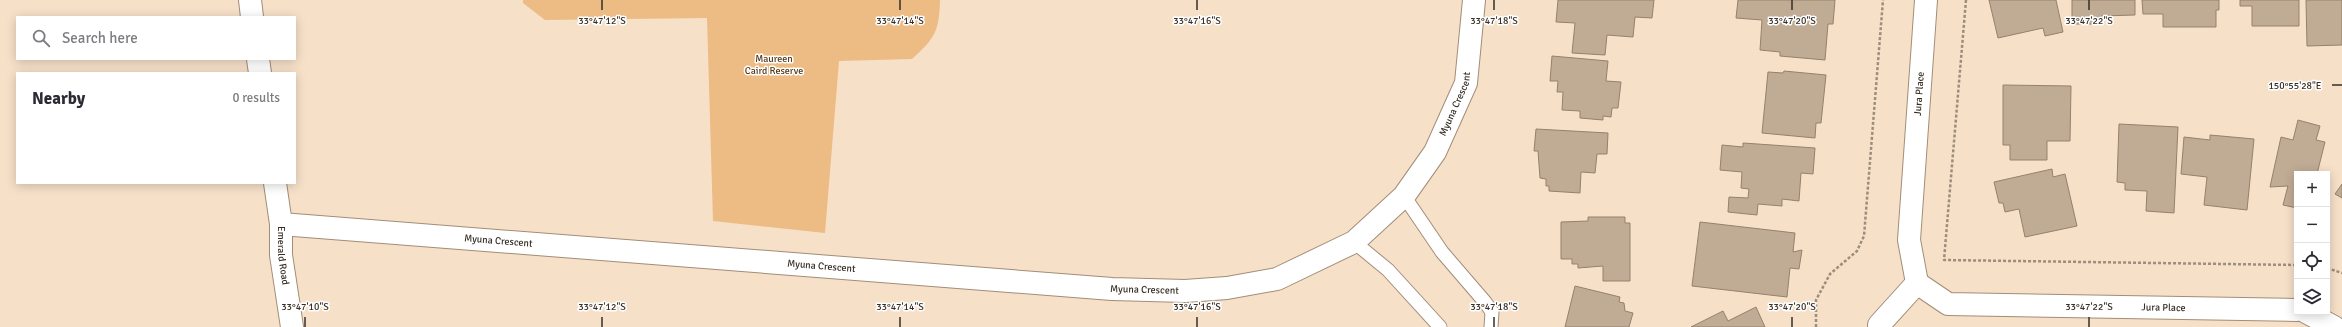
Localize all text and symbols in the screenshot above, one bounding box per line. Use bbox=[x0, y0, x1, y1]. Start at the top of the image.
text: 33°47'12"S bbox=[578, 15, 626, 27]
text: 33°47'14"S bbox=[876, 15, 924, 27]
text: 33°47'16"S bbox=[1173, 15, 1221, 27]
text: 33°47'18"S bbox=[1470, 15, 1518, 27]
text: 33°47'20"S bbox=[1768, 15, 1816, 27]
text: 33°47'22"S bbox=[2065, 15, 2113, 27]
search box bbox=[16, 16, 296, 60]
icon: search bbox=[30, 27, 52, 49]
text: Search here bbox=[62, 29, 138, 47]
park label: Maureen Caird Reserve bbox=[745, 53, 803, 77]
street label: Myuna Crescent bbox=[1437, 71, 1473, 138]
street label: Jura Place bbox=[1912, 71, 1927, 116]
text: 150°55'28"E bbox=[2268, 80, 2322, 92]
text: Nearby bbox=[32, 88, 85, 109]
text: 0 results bbox=[232, 90, 280, 106]
map controls bbox=[2294, 171, 2330, 315]
button: + bbox=[2294, 171, 2330, 207]
button: − bbox=[2294, 207, 2330, 243]
street label: Emerald Road bbox=[275, 226, 291, 286]
street label: Myuna Crescent bbox=[464, 232, 534, 250]
button: locate bbox=[2294, 243, 2330, 279]
street label: Myuna Crescent bbox=[787, 258, 857, 275]
button: layers bbox=[2294, 279, 2330, 315]
street label: Myuna Crescent bbox=[1110, 283, 1179, 297]
text: 33°47'10"S bbox=[281, 301, 329, 313]
text: 33°47'12"S bbox=[578, 301, 626, 313]
text: 33°47'14"S bbox=[876, 301, 924, 313]
text: 33°47'16"S bbox=[1173, 301, 1221, 313]
text: 33°47'18"S bbox=[1470, 301, 1518, 313]
text: 33°47'20"S bbox=[1768, 301, 1816, 313]
text: 33°47'22"S bbox=[2065, 301, 2113, 313]
street label: Jura Place bbox=[2141, 301, 2186, 314]

